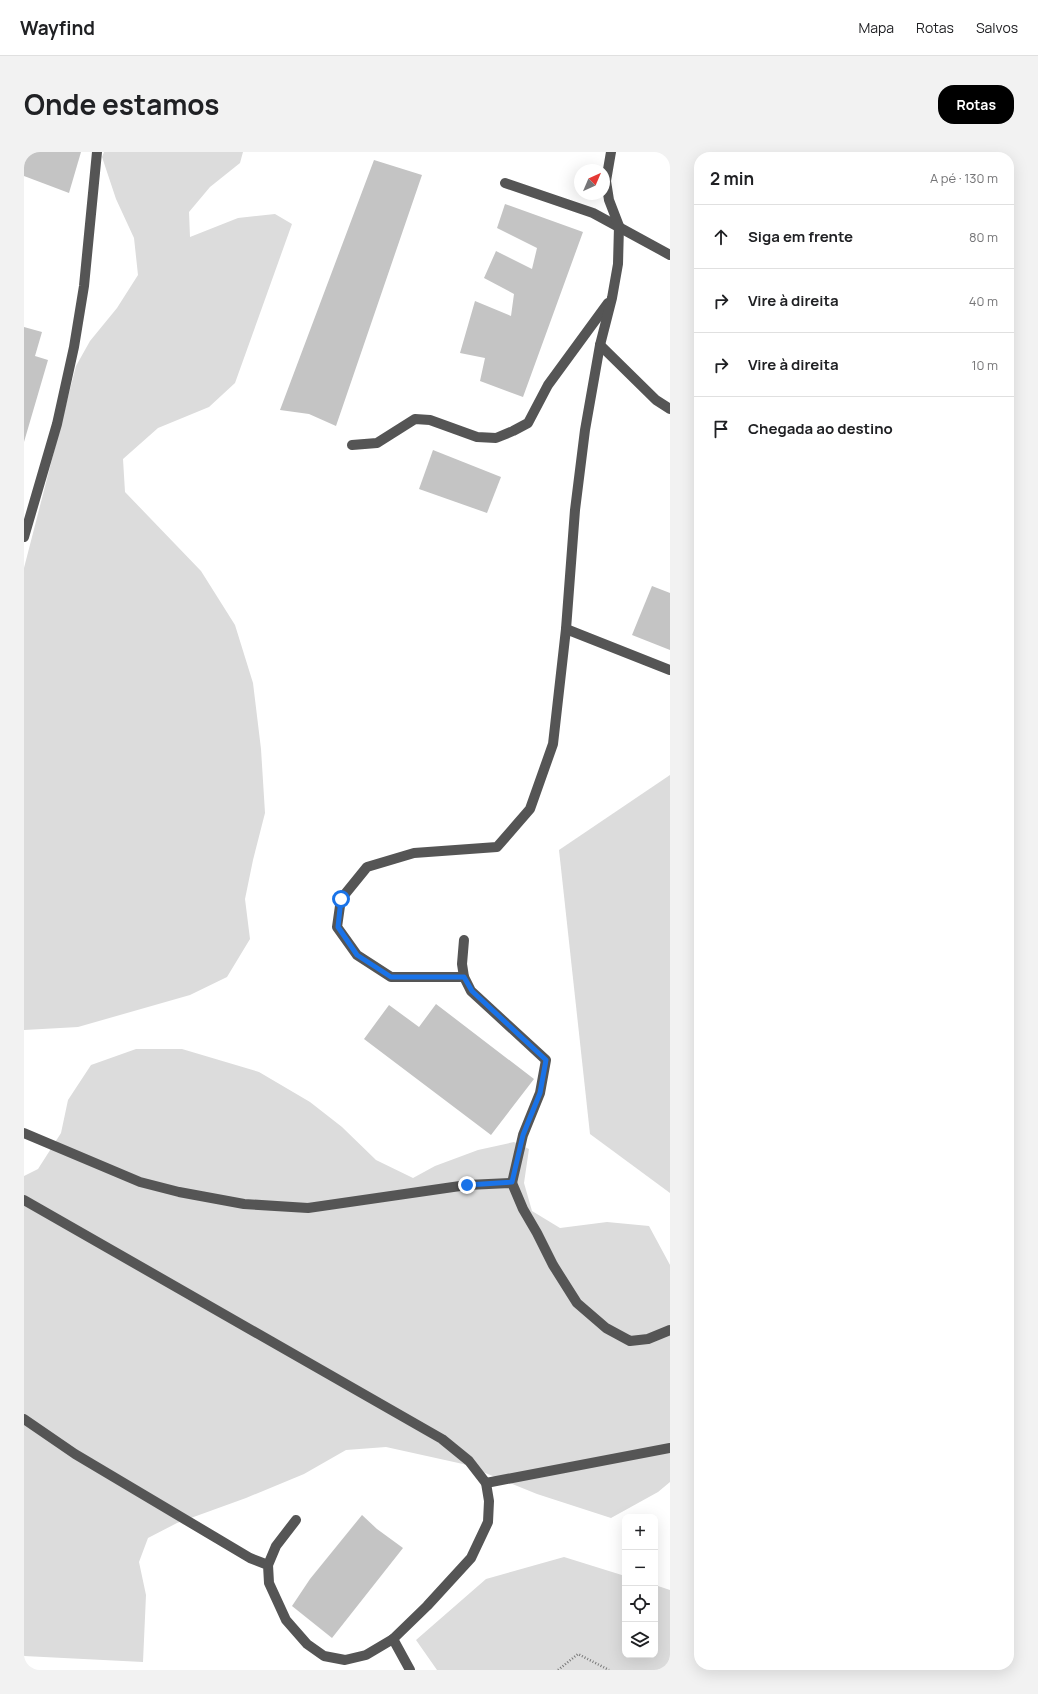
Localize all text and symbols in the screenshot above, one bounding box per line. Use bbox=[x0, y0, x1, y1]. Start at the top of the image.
text: Wayfind bbox=[20, 15, 95, 41]
text: Mapa bbox=[858, 18, 894, 37]
text: Rotas bbox=[916, 18, 954, 37]
text: Salvos bbox=[976, 18, 1018, 37]
text: Onde estamos bbox=[24, 85, 219, 123]
button: Rotas bbox=[938, 85, 1014, 124]
north arrow bbox=[574, 164, 610, 200]
text: 2 min bbox=[710, 167, 754, 190]
text: A pé · 130 m bbox=[930, 169, 998, 187]
icon: ahead bbox=[710, 226, 732, 248]
text: Siga em frente bbox=[748, 226, 853, 247]
text: 80 m bbox=[969, 228, 998, 246]
icon: right bbox=[710, 290, 732, 312]
text: Vire à direita bbox=[748, 290, 839, 311]
text: 40 m bbox=[969, 292, 998, 310]
icon: right bbox=[710, 354, 732, 376]
text: Vire à direita bbox=[748, 354, 839, 375]
text: 10 m bbox=[971, 356, 998, 374]
icon: arrive bbox=[710, 418, 732, 440]
text: Chegada ao destino bbox=[748, 418, 893, 439]
route start bbox=[332, 890, 350, 908]
route end bbox=[458, 1176, 476, 1194]
map controls bbox=[622, 1514, 658, 1658]
button: + bbox=[622, 1514, 658, 1550]
button: − bbox=[622, 1550, 658, 1586]
button: locate bbox=[622, 1586, 658, 1622]
button: layers bbox=[622, 1622, 658, 1658]

